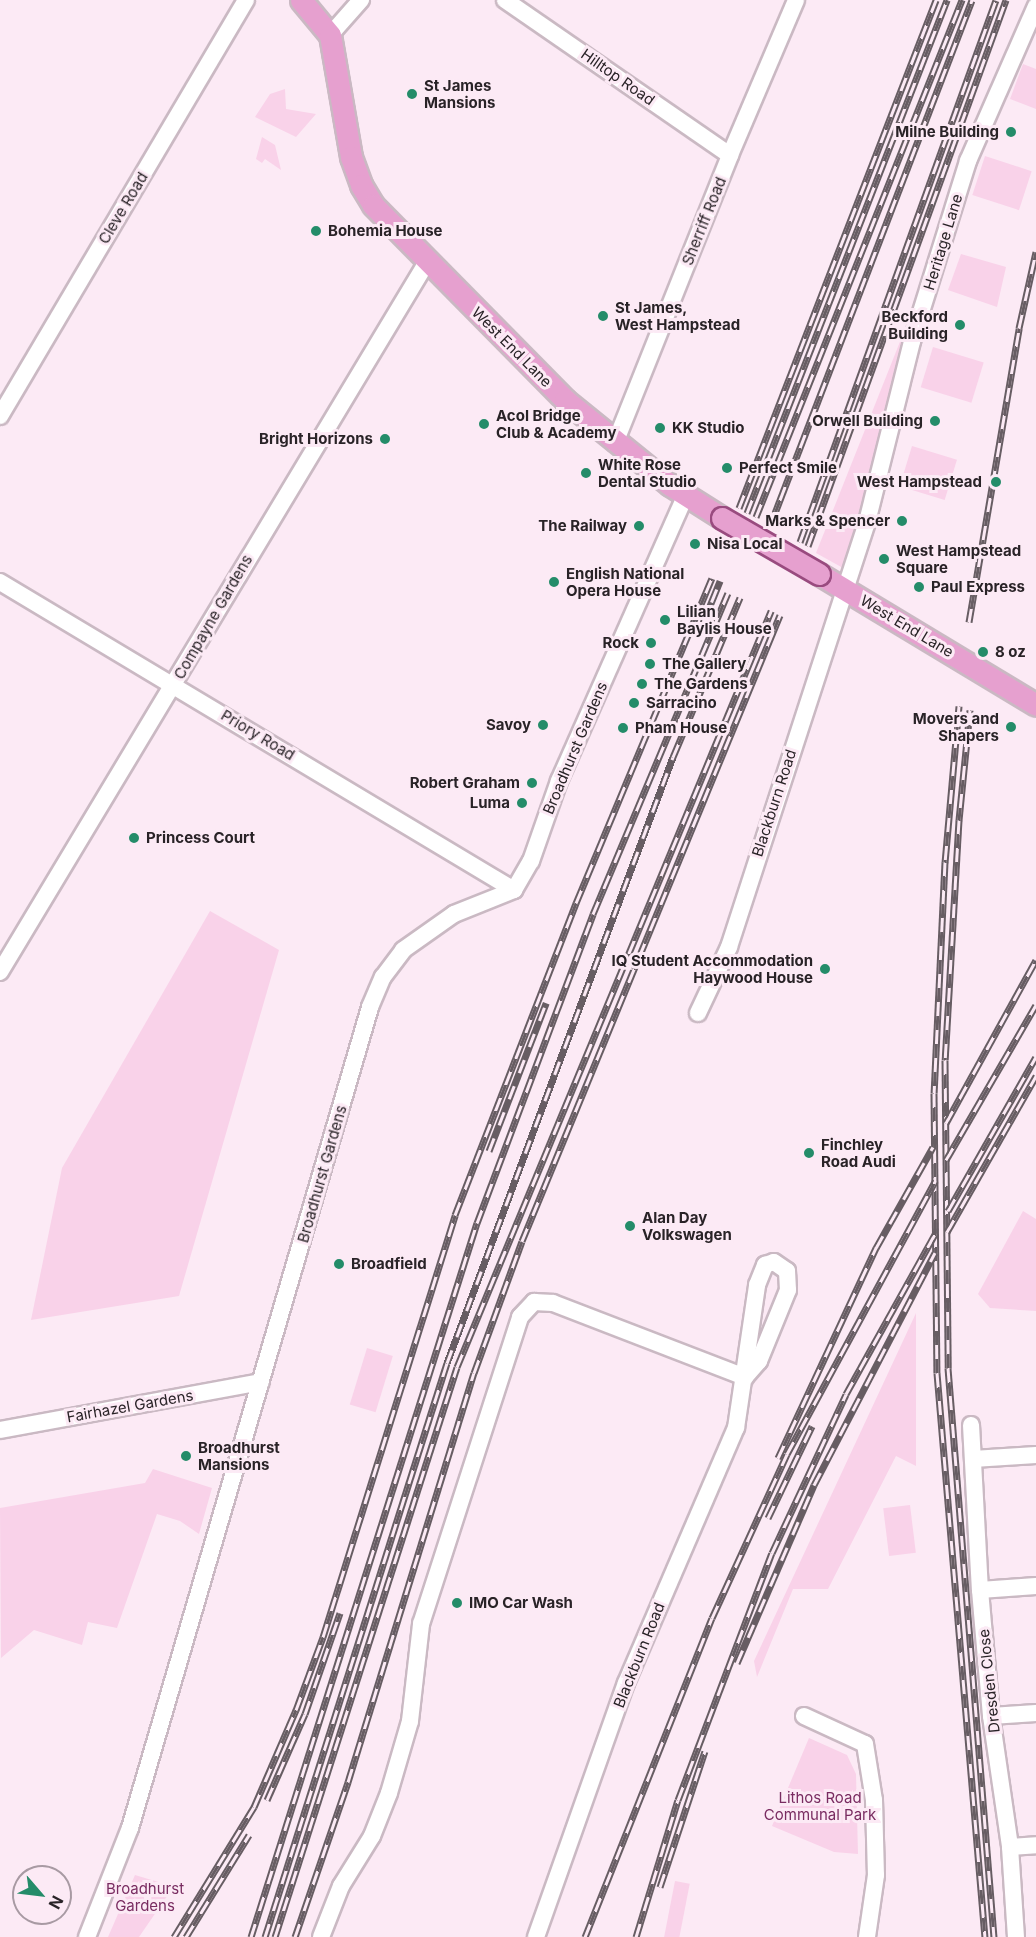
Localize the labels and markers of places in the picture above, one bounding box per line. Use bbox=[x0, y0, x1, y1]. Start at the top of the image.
place label: St James Mansions bbox=[424, 76, 495, 111]
marker: St James Mansions bbox=[405, 87, 419, 101]
place label: Milne Building bbox=[895, 123, 999, 141]
marker: Milne Building bbox=[1004, 125, 1018, 139]
place label: Bohemia House bbox=[328, 222, 442, 240]
marker: Bohemia House bbox=[309, 224, 323, 238]
place label: St James, West Hampstead bbox=[615, 298, 740, 333]
place label: Beckford Building bbox=[882, 307, 948, 342]
marker: St James, West Hampstead bbox=[596, 309, 610, 323]
marker: Beckford Building bbox=[953, 318, 967, 332]
place label: Acol Bridge Club & Academy bbox=[496, 406, 617, 441]
place label: Orwell Building bbox=[812, 412, 923, 430]
marker: Orwell Building bbox=[928, 414, 942, 428]
marker: Acol Bridge Club & Academy bbox=[477, 417, 491, 431]
place label: KK Studio bbox=[672, 419, 745, 437]
marker: KK Studio bbox=[653, 421, 667, 435]
place label: Bright Horizons bbox=[259, 430, 373, 448]
marker: Bright Horizons bbox=[378, 432, 392, 446]
place label: White Rose Dental Studio bbox=[598, 455, 696, 490]
place label: Perfect Smile bbox=[739, 459, 837, 477]
marker: Perfect Smile bbox=[720, 461, 734, 475]
marker: White Rose Dental Studio bbox=[579, 466, 593, 480]
place label: West Hampstead bbox=[857, 473, 982, 491]
marker: West Hampstead bbox=[987, 473, 1005, 491]
place label: Marks & Spencer bbox=[765, 512, 890, 530]
marker: Marks & Spencer bbox=[895, 514, 909, 528]
place label: The Railway bbox=[538, 517, 627, 535]
marker: The Railway bbox=[632, 519, 646, 533]
place label: Nisa Local bbox=[707, 535, 783, 553]
marker: Nisa Local bbox=[688, 537, 702, 551]
place label: West Hampstead Square bbox=[896, 541, 1021, 576]
marker: West Hampstead Square bbox=[877, 552, 891, 566]
place label: English National Opera House bbox=[566, 564, 684, 599]
marker: English National Opera House bbox=[547, 575, 561, 589]
place label: Paul Express bbox=[931, 578, 1025, 596]
marker: Paul Express bbox=[912, 580, 926, 594]
place label: Lilian Baylis House bbox=[677, 602, 772, 637]
marker: Lilian Baylis House bbox=[658, 613, 672, 627]
place label: Rock bbox=[603, 634, 639, 652]
marker: Rock bbox=[644, 636, 658, 650]
place label: 8 oz bbox=[995, 643, 1026, 661]
marker: 8 oz bbox=[976, 645, 990, 659]
place label: The Gallery bbox=[662, 655, 746, 673]
marker: The Gallery bbox=[643, 657, 657, 671]
place label: The Gardens bbox=[654, 675, 748, 693]
marker: The Gardens bbox=[635, 677, 649, 691]
place label: Sarracino bbox=[646, 694, 717, 712]
marker: Sarracino bbox=[627, 696, 641, 710]
place label: Movers and Shapers bbox=[913, 709, 999, 744]
place label: Savoy bbox=[486, 716, 531, 734]
marker: Savoy bbox=[536, 718, 550, 732]
place label: Pham House bbox=[635, 719, 727, 737]
marker: Movers and Shapers bbox=[1004, 720, 1018, 734]
marker: Pham House bbox=[616, 721, 630, 735]
place label: Robert Graham bbox=[410, 774, 520, 792]
marker: Robert Graham bbox=[525, 776, 539, 790]
place label: Luma bbox=[470, 794, 510, 812]
marker: Luma bbox=[515, 796, 529, 810]
place label: Princess Court bbox=[146, 829, 255, 847]
marker: Princess Court bbox=[127, 831, 141, 845]
place label: IQ Student Accommodation Haywood House bbox=[612, 951, 813, 986]
marker: IQ Student Accommodation Haywood House bbox=[818, 962, 832, 976]
place label: Finchley Road Audi bbox=[821, 1135, 896, 1170]
marker: Finchley Road Audi bbox=[802, 1146, 816, 1160]
place label: Alan Day Volkswagen bbox=[642, 1208, 732, 1243]
marker: Alan Day Volkswagen bbox=[623, 1219, 637, 1233]
place label: Broadfield bbox=[351, 1255, 427, 1273]
marker: Broadfield bbox=[332, 1257, 346, 1271]
place label: Broadhurst Mansions bbox=[198, 1438, 280, 1473]
marker: Broadhurst Mansions bbox=[179, 1449, 193, 1463]
place label: IMO Car Wash bbox=[469, 1594, 573, 1612]
marker: IMO Car Wash bbox=[450, 1596, 464, 1610]

